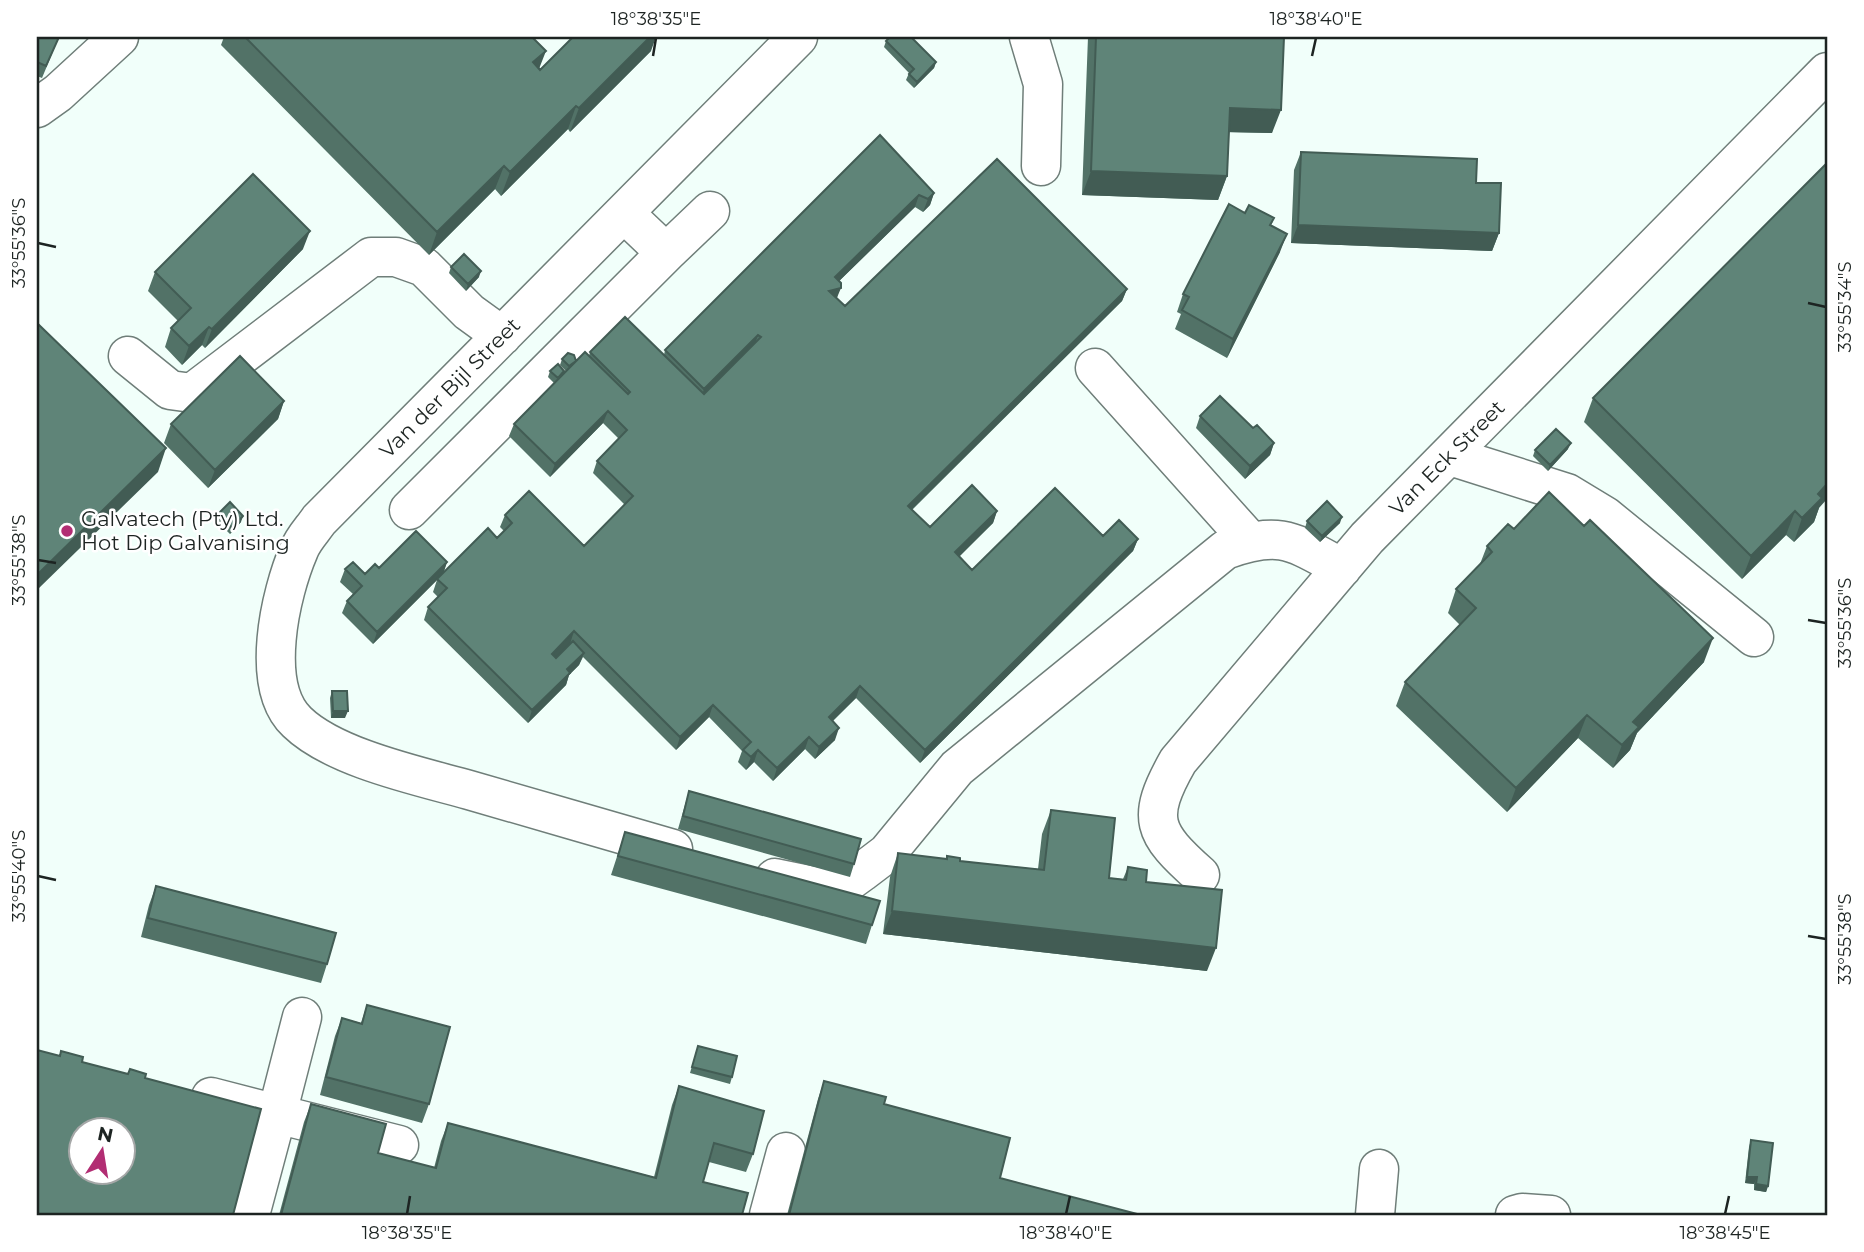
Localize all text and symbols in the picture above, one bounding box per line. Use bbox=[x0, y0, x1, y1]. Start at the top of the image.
text: 18°38'35"E bbox=[611, 8, 701, 30]
text: 18°38'40"E bbox=[1269, 8, 1363, 30]
text: 33°55'36"S bbox=[8, 198, 30, 288]
text: 33°55'34"S bbox=[1834, 261, 1856, 353]
street label: Van der Bijl Street bbox=[374, 312, 525, 463]
street label: Van Eck Street bbox=[1384, 395, 1509, 520]
place label: Galvatech (Pty) Ltd. Hot Dip Galvanising bbox=[81, 506, 290, 555]
text: 33°55'38"S bbox=[8, 514, 30, 606]
marker: Galvatech (Pty) Ltd. Hot Dip Galvanising bbox=[59, 523, 75, 539]
text: 33°55'36"S bbox=[1834, 578, 1856, 668]
text: 33°55'40"S bbox=[8, 830, 30, 922]
text: 33°55'38"S bbox=[1834, 893, 1856, 985]
north arrow bbox=[66, 1116, 136, 1186]
text: N bbox=[96, 1122, 115, 1148]
text: 18°38'35"E bbox=[362, 1222, 452, 1244]
text: 18°38'40"E bbox=[1019, 1222, 1113, 1244]
text: 18°38'45"E bbox=[1679, 1222, 1771, 1244]

